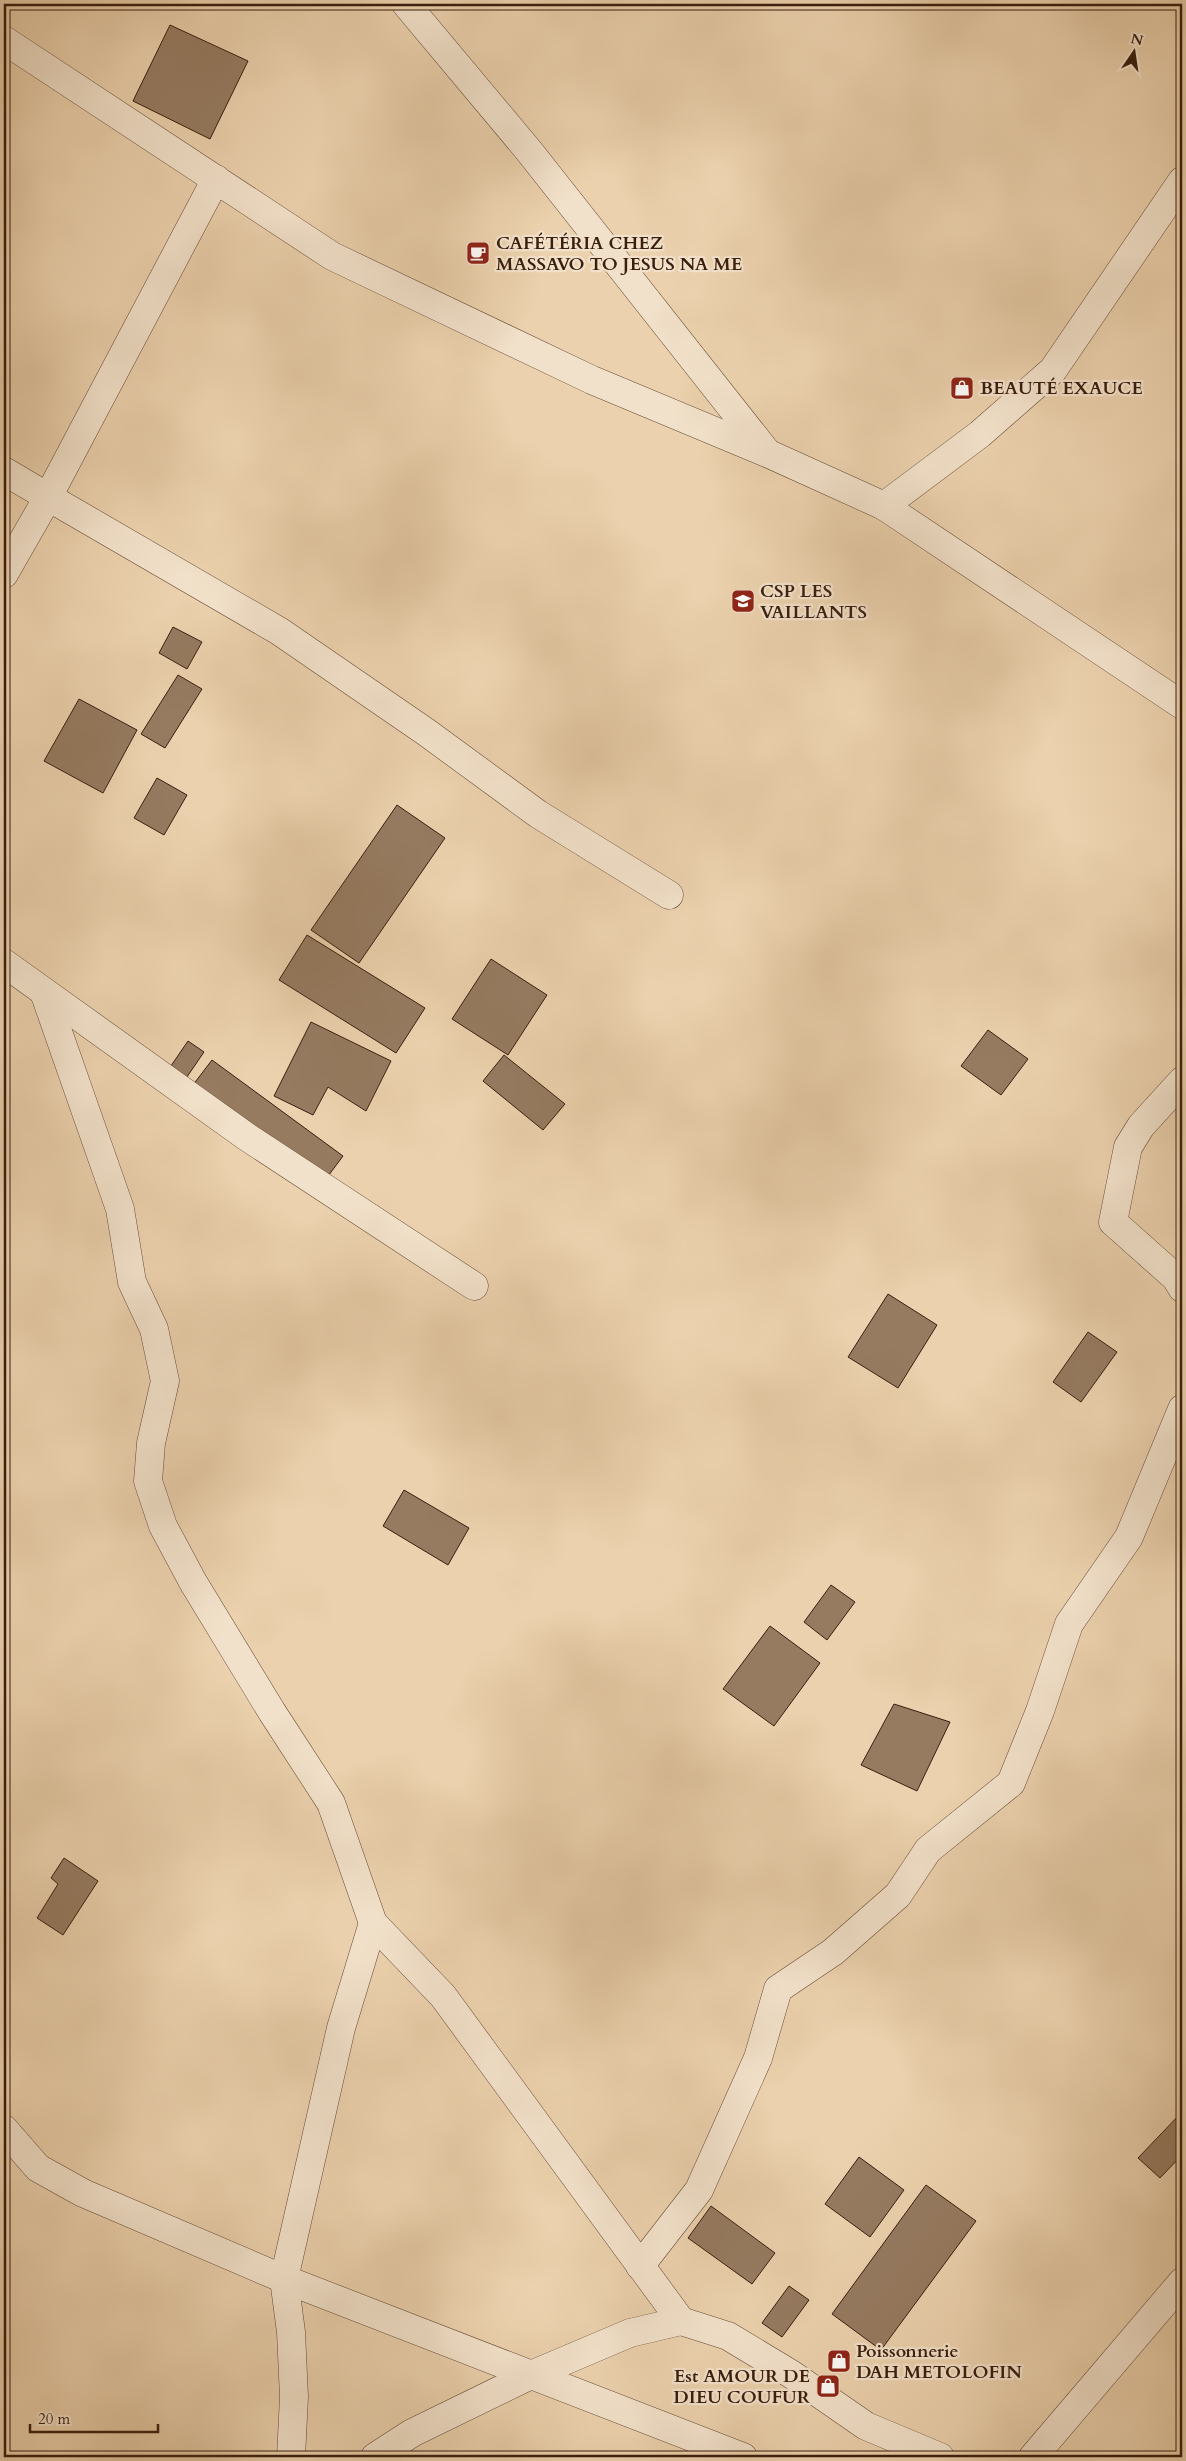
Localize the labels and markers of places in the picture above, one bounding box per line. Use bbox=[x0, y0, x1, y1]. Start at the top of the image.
place label: CAFÉTÉRIA CHEZ MASSAVO TO JESUS NA ME bbox=[496, 231, 742, 277]
cafe icon: CAFÉTÉRIA CHEZ MASSAVO TO JESUS NA ME bbox=[465, 240, 491, 266]
shop icon: BEAUTÉ EXAUCE bbox=[949, 375, 975, 401]
place label: BEAUTÉ EXAUCE bbox=[980, 376, 1143, 401]
place label: CSP LES VAILLANTS bbox=[760, 579, 867, 625]
school or university icon: CSP LES VAILLANTS bbox=[730, 588, 756, 614]
place label: Poissonnerie DAH METOLOFIN bbox=[856, 2339, 1022, 2385]
shop icon: Poissonnerie DAH METOLOFIN bbox=[826, 2348, 852, 2374]
place label: Est AMOUR DE DIEU COUFUR bbox=[673, 2364, 811, 2410]
shop icon: Est AMOUR DE DIEU COUFUR bbox=[815, 2373, 841, 2399]

